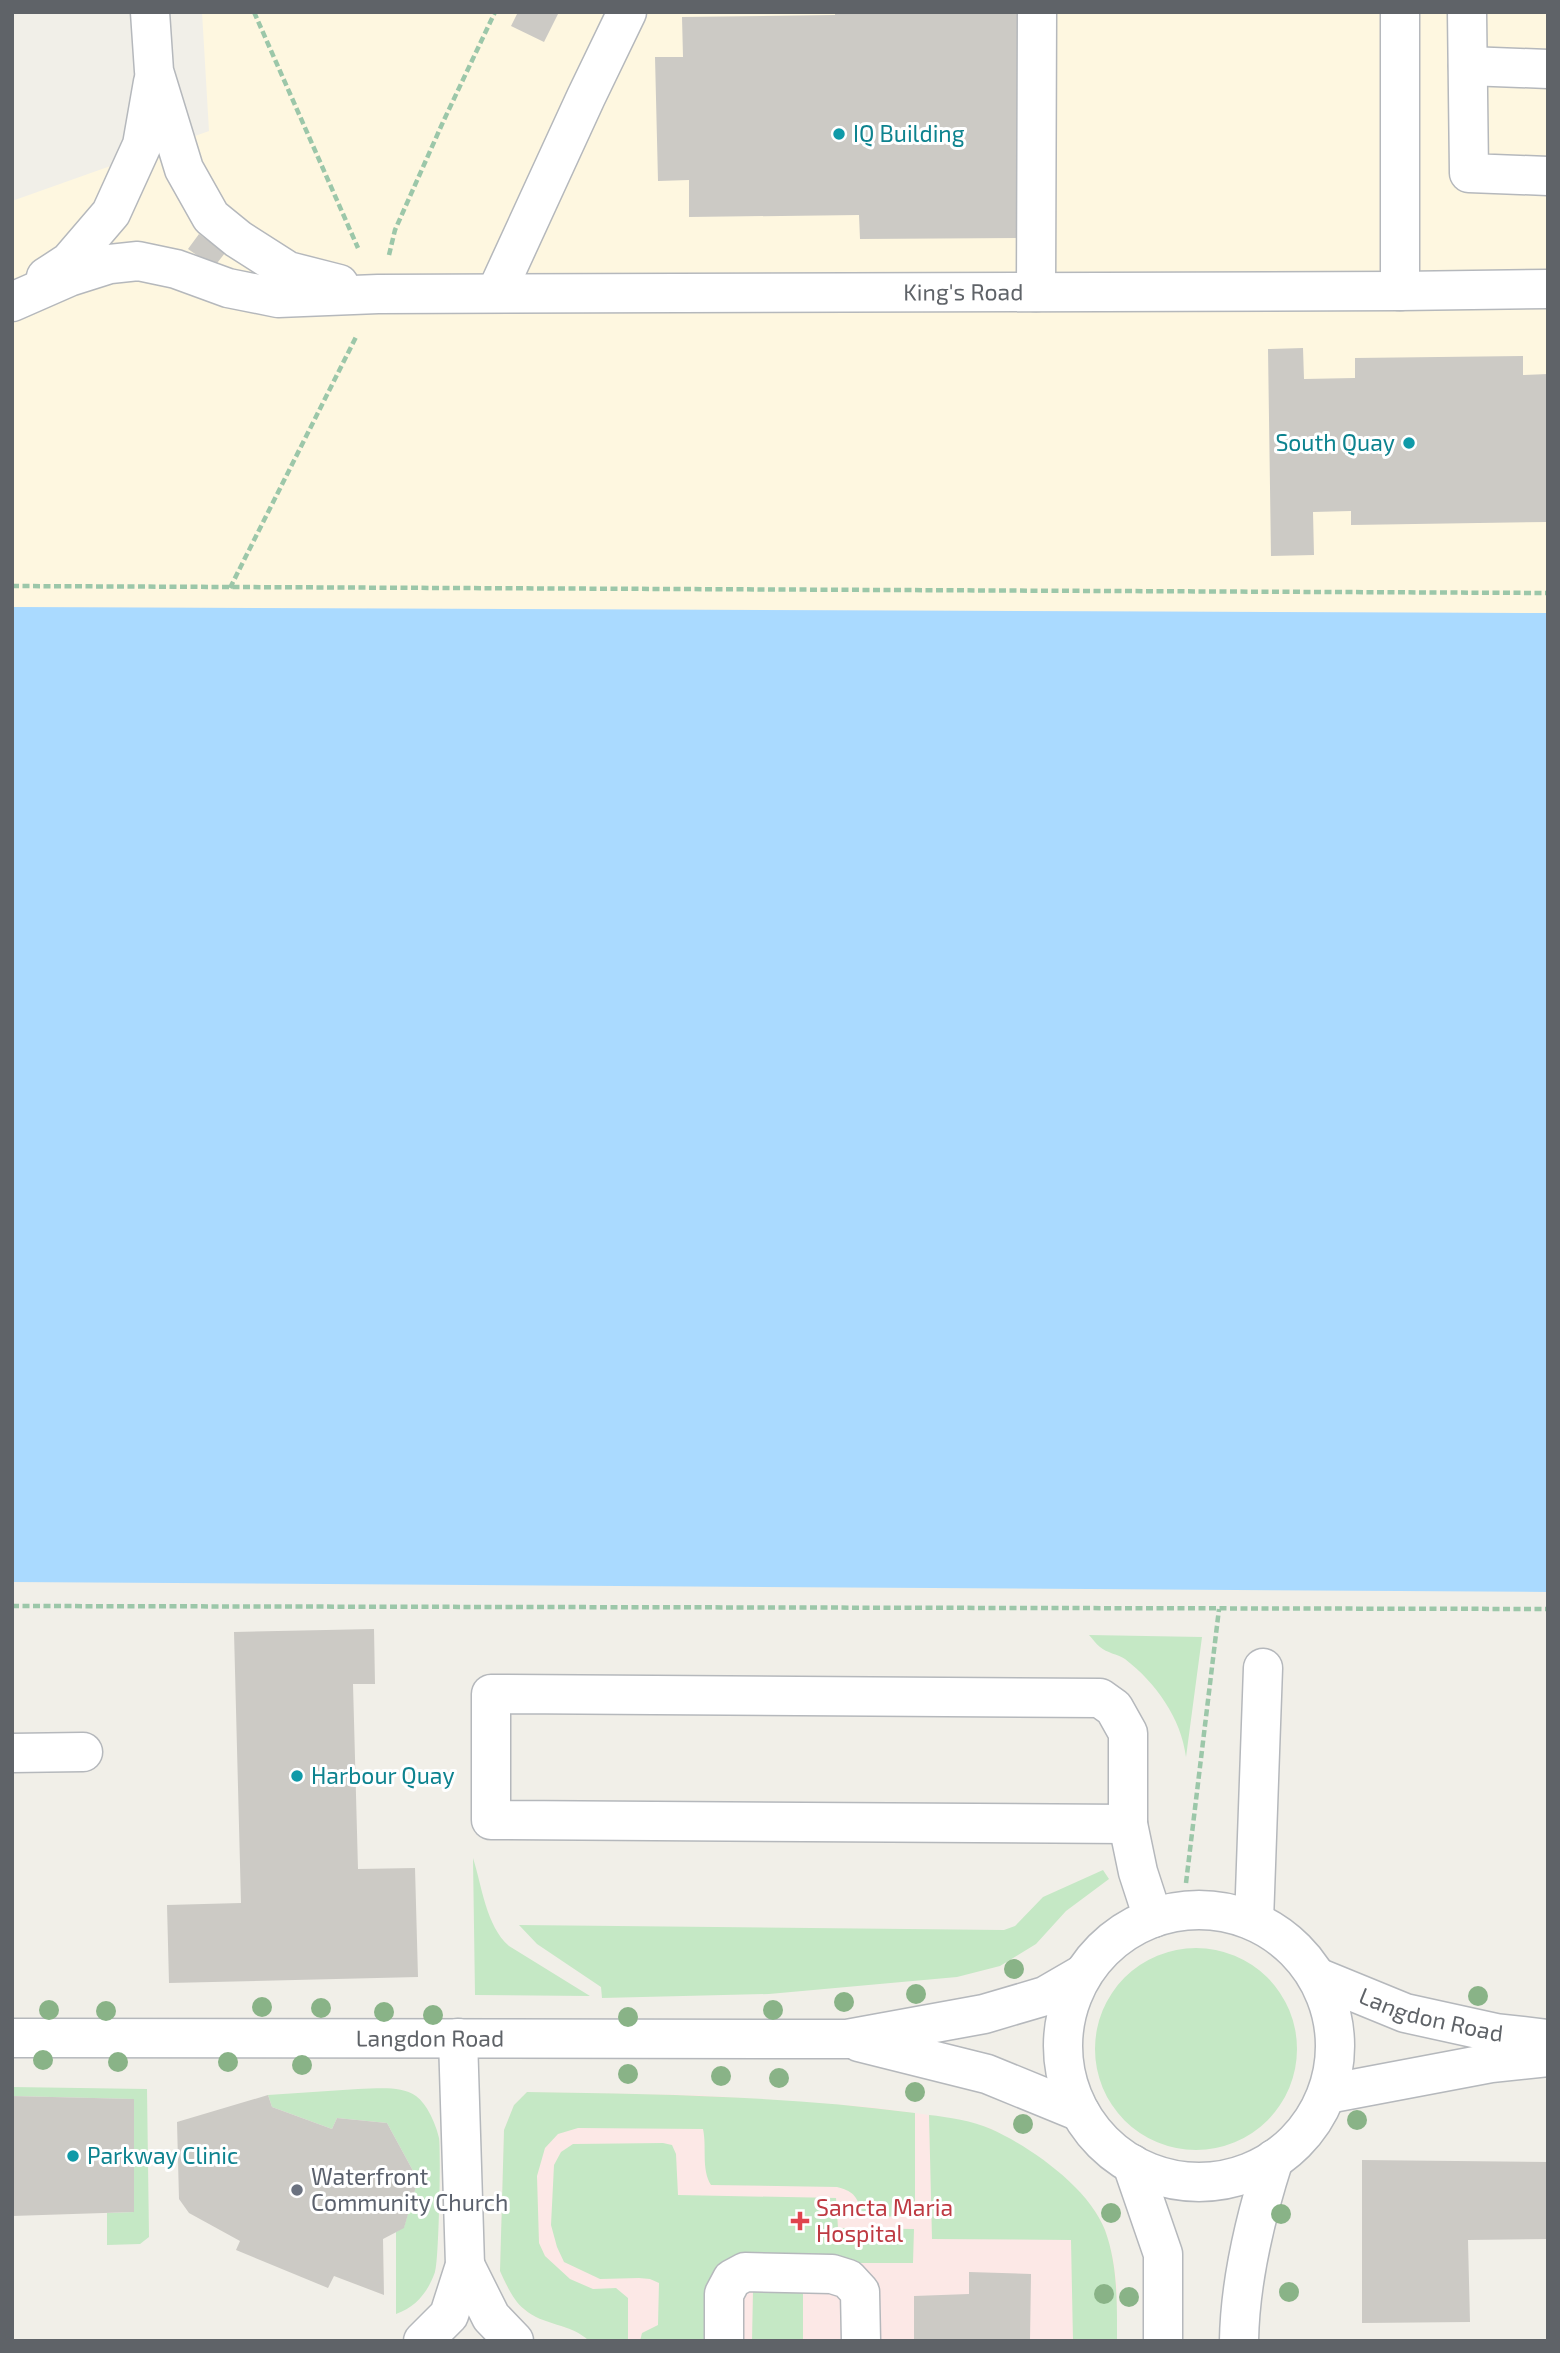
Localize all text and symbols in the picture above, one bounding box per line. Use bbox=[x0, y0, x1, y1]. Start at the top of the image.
place label: IQ Building bbox=[853, 119, 965, 147]
marker: IQ Building bbox=[831, 126, 847, 142]
street label: King's Road bbox=[903, 277, 1023, 305]
place label: South Quay bbox=[1275, 428, 1395, 456]
marker: South Quay bbox=[1401, 435, 1417, 451]
place label: Harbour Quay bbox=[311, 1761, 455, 1789]
marker: Harbour Quay bbox=[289, 1768, 305, 1784]
street label: Langdon Road bbox=[1355, 1981, 1505, 2047]
street label: Langdon Road bbox=[356, 2023, 504, 2052]
place label: Parkway Clinic bbox=[87, 2141, 238, 2169]
marker: Parkway Clinic bbox=[65, 2148, 81, 2164]
place label: Waterfront Community Church bbox=[311, 2162, 508, 2216]
marker: Waterfront Community Church bbox=[289, 2182, 305, 2198]
place label: Sancta Maria Hospital bbox=[816, 2193, 953, 2247]
marker: Sancta Maria Hospital bbox=[790, 2211, 810, 2231]

